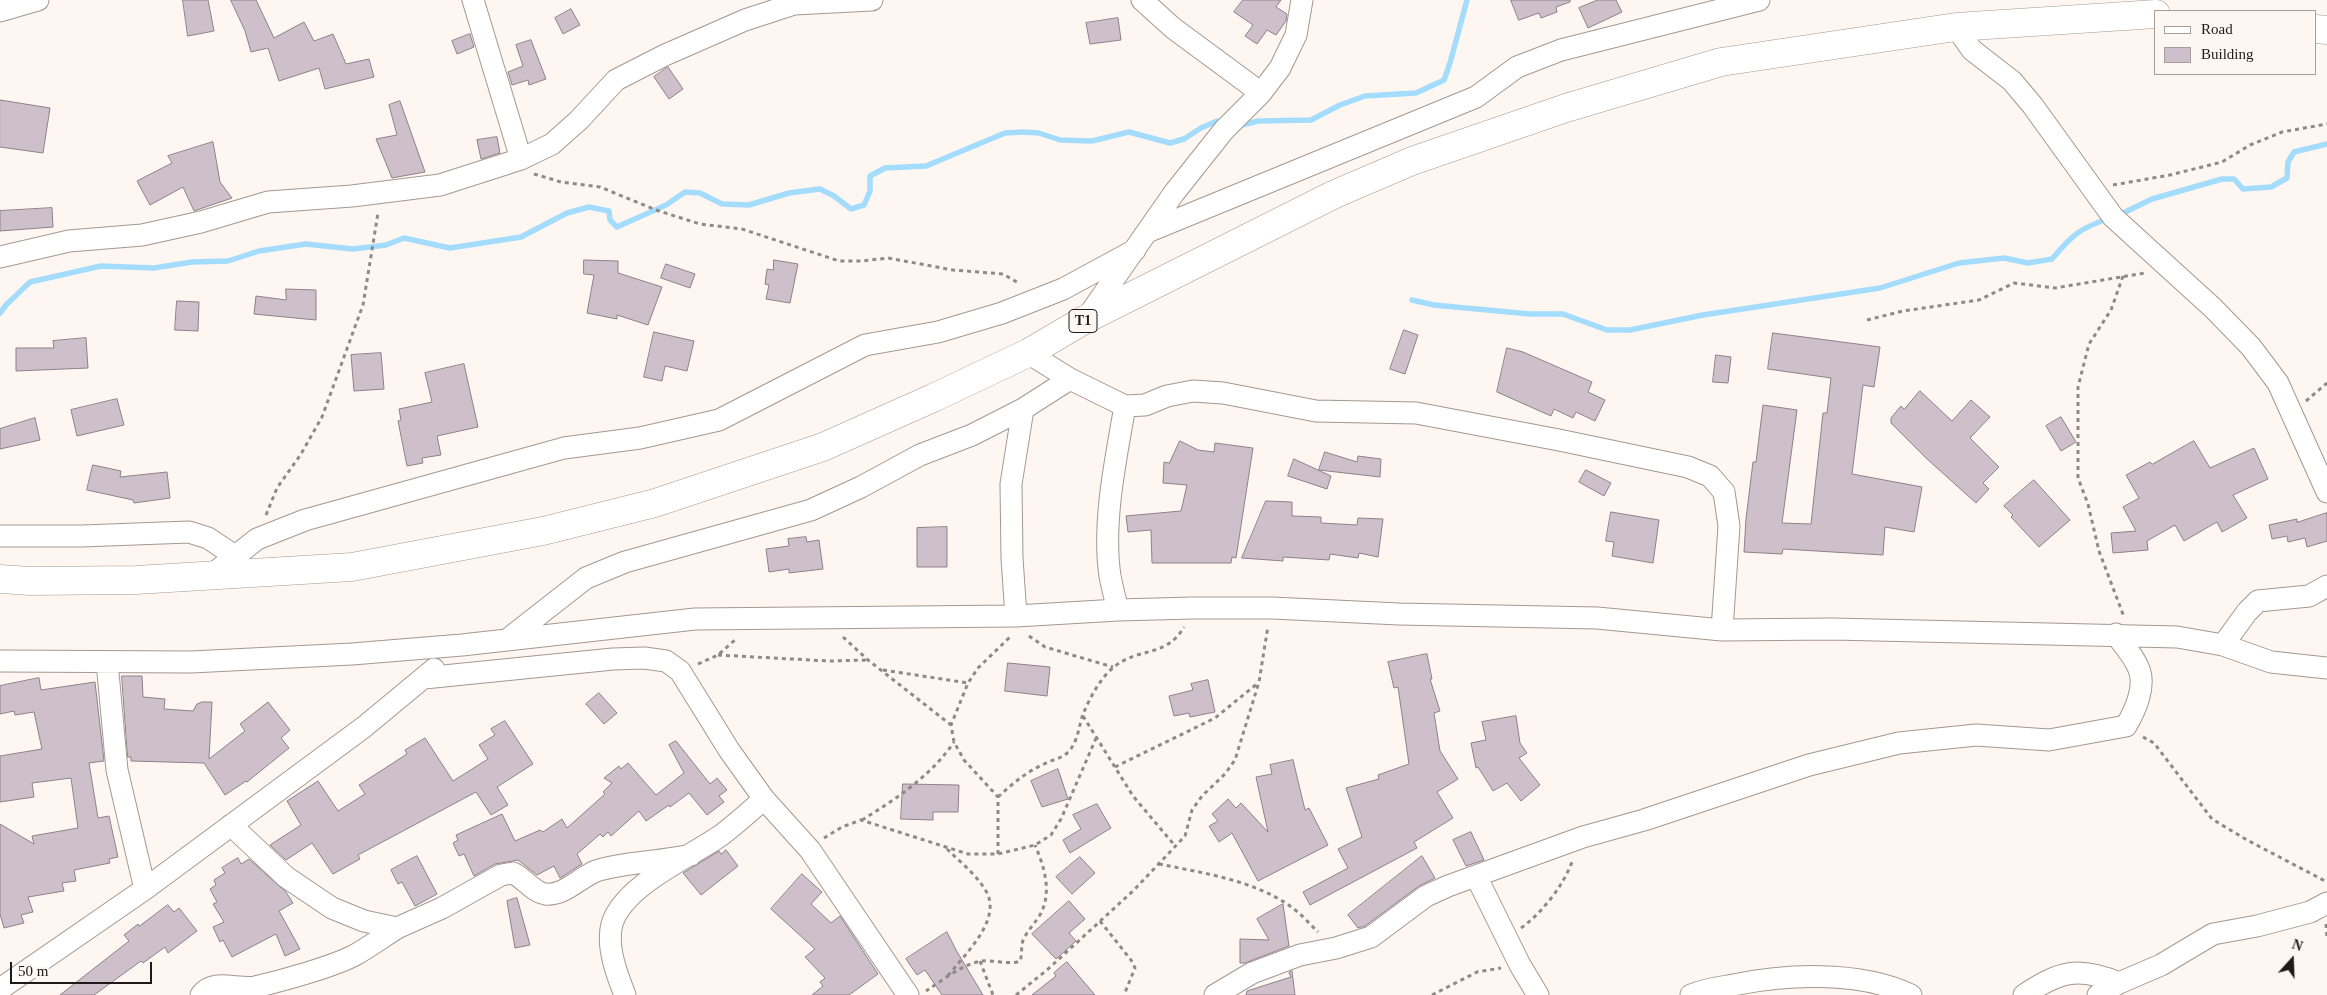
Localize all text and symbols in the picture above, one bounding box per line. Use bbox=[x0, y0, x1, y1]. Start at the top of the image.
legend bbox=[2154, 10, 2317, 75]
text: Road bbox=[2201, 21, 2233, 37]
text: Building bbox=[2201, 46, 2254, 62]
road number: T1 bbox=[1069, 310, 1097, 332]
north arrow bbox=[2267, 935, 2317, 985]
text: N bbox=[2290, 937, 2305, 954]
scale bar bbox=[12, 952, 155, 984]
text: 50 m bbox=[18, 963, 48, 979]

